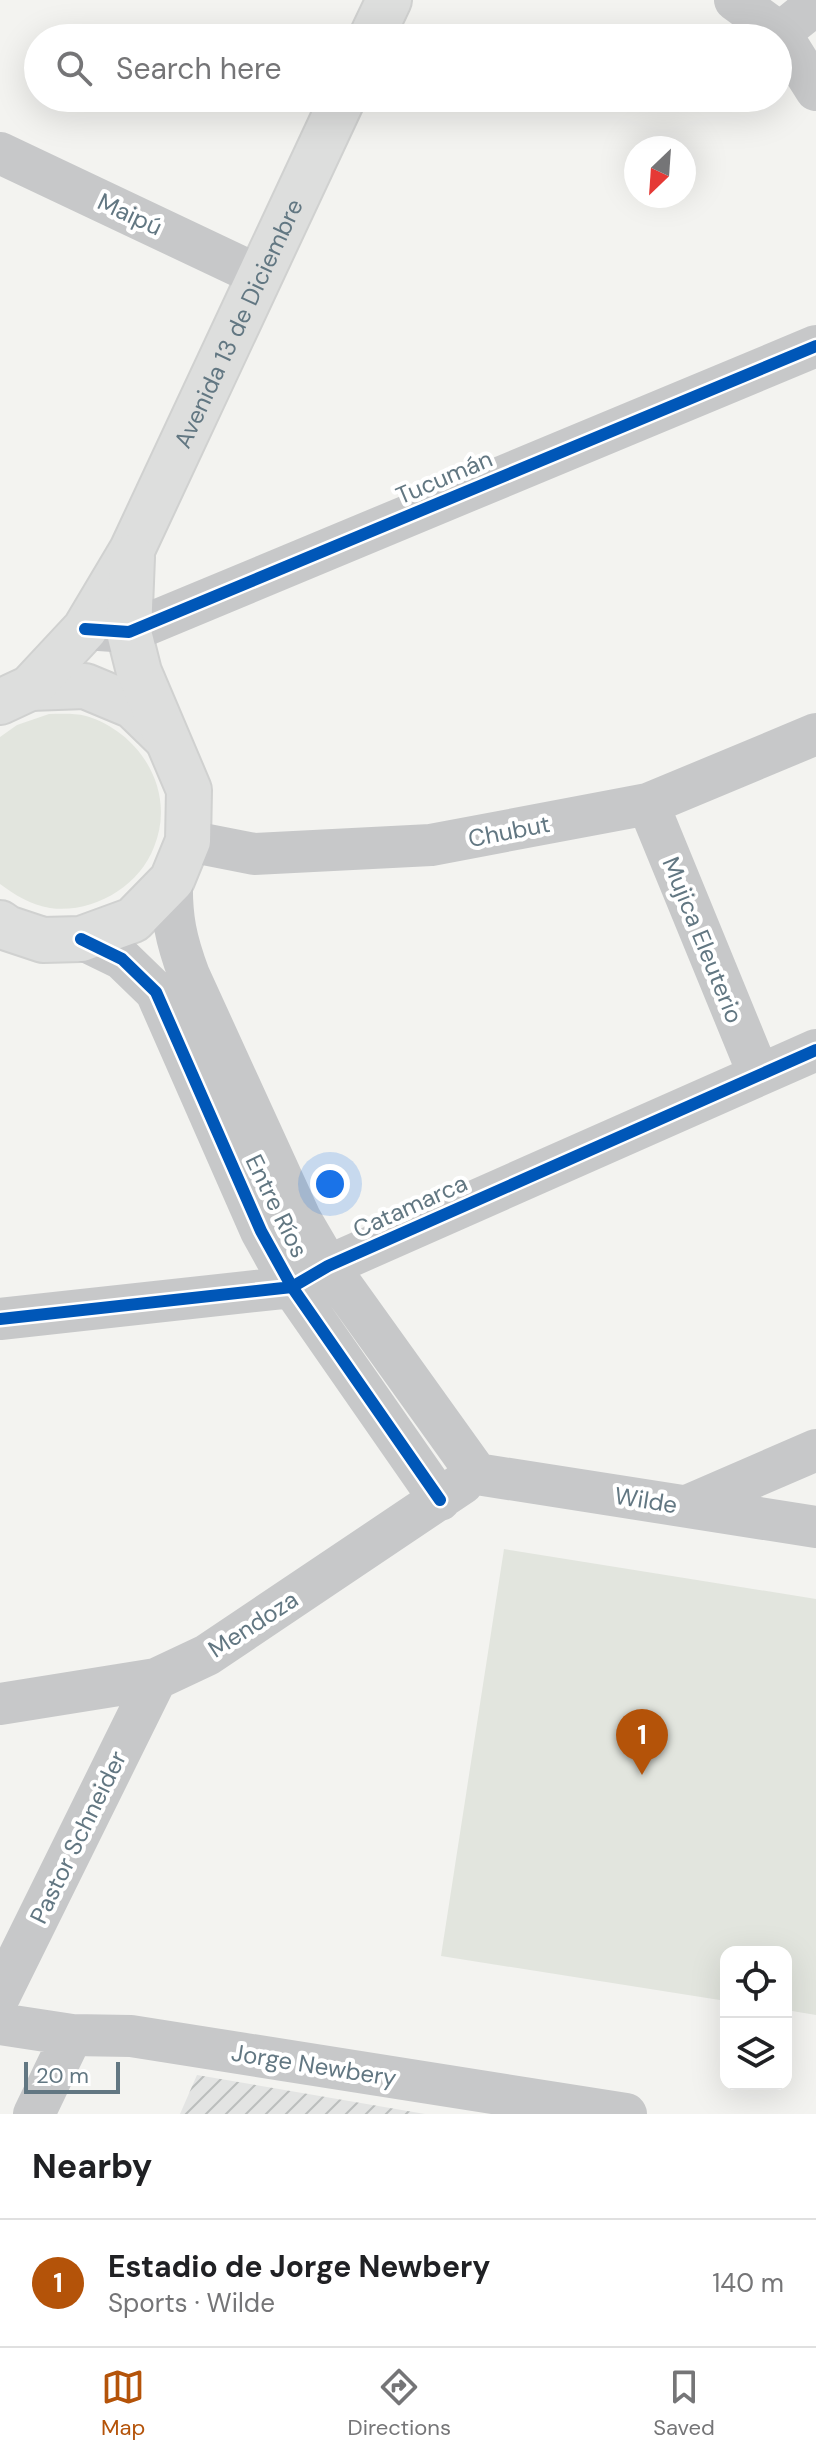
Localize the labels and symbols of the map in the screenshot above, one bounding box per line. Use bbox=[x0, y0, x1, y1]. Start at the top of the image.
north arrow bbox=[624, 136, 696, 208]
street label: Maipú bbox=[93, 186, 167, 242]
street label: Avenida 13 de Diciembre bbox=[166, 194, 309, 453]
street label: Tucumán bbox=[391, 443, 497, 511]
street label: Chubut bbox=[465, 808, 553, 854]
street label: Mujica Eleuterio bbox=[656, 852, 750, 1028]
street label: Entre Ríos bbox=[239, 1149, 315, 1263]
your location bbox=[310, 1164, 350, 1204]
street label: Catamarca bbox=[348, 1167, 472, 1245]
street label: Wilde bbox=[612, 1480, 680, 1520]
street label: Mendoza bbox=[202, 1584, 304, 1664]
pin: 1 bbox=[616, 1709, 668, 1775]
street label: Pastor Schneider bbox=[23, 1745, 133, 1929]
street label: Jorge Newbery bbox=[229, 2037, 399, 2093]
scale bar bbox=[24, 2058, 120, 2094]

